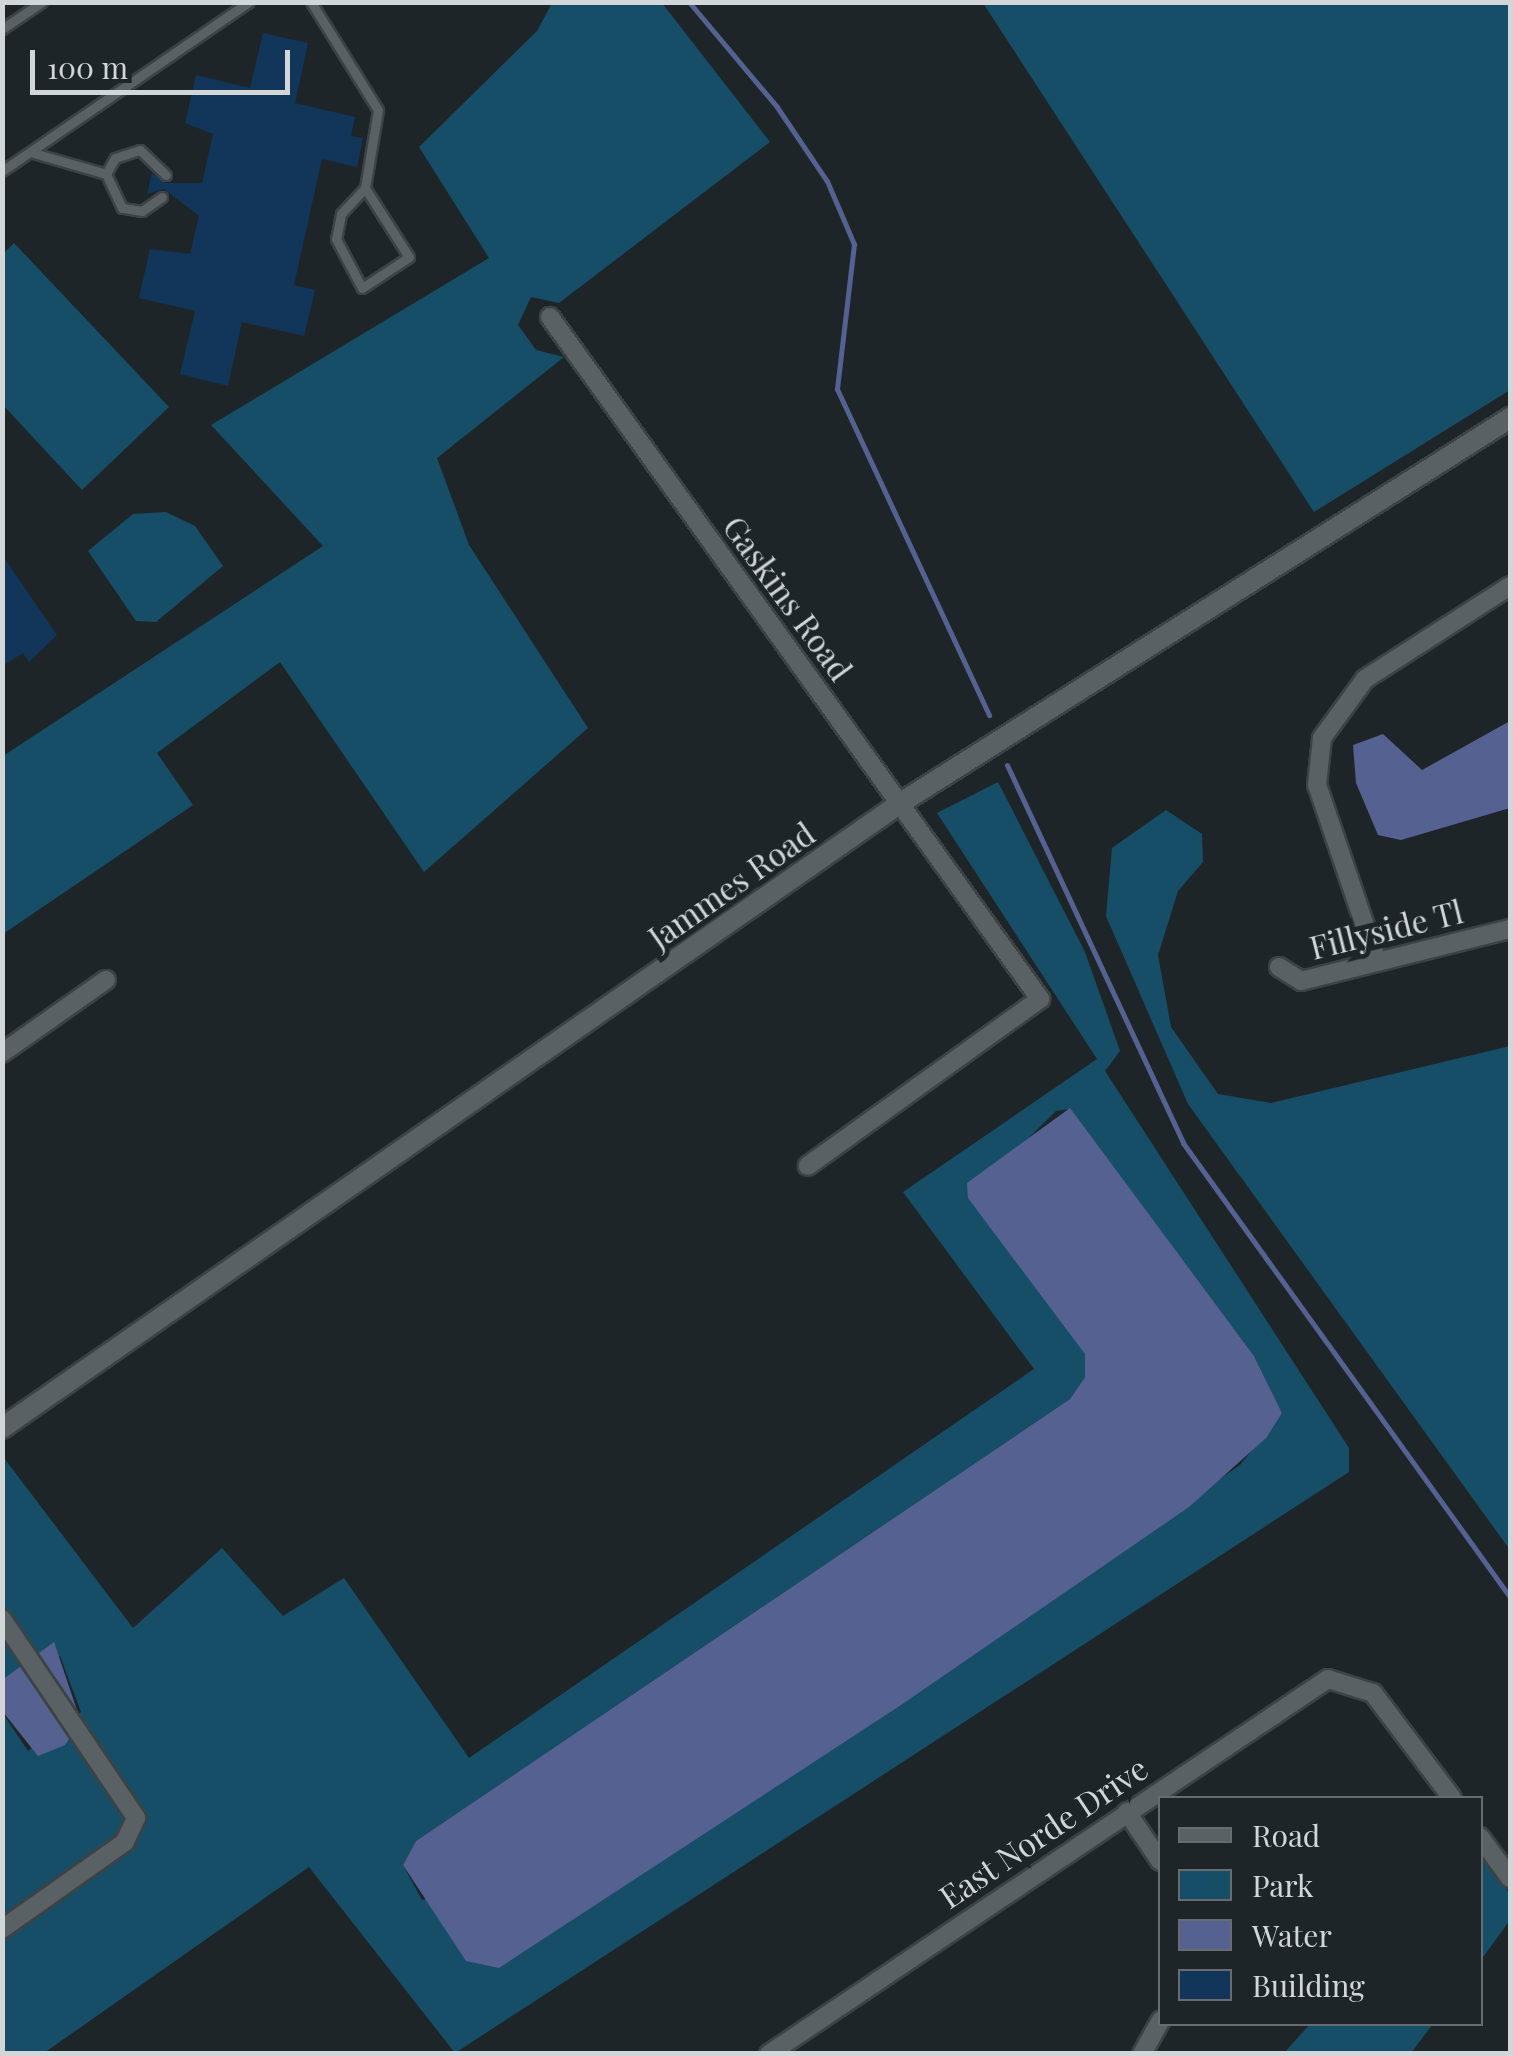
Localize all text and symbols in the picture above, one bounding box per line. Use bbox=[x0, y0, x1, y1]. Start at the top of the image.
scale bar bbox=[35, 30, 295, 92]
text: 100 m bbox=[47, 47, 128, 87]
street label: Gaskins Road bbox=[716, 508, 860, 688]
street label: Jammes Road bbox=[641, 814, 821, 956]
street label: Fillyside Tl bbox=[1305, 891, 1467, 967]
street label: East Norde Drive bbox=[931, 1748, 1155, 1916]
legend bbox=[1158, 1796, 1483, 2026]
text: Road bbox=[1252, 1815, 1320, 1855]
text: Park bbox=[1252, 1865, 1314, 1905]
text: Water bbox=[1252, 1915, 1332, 1955]
text: Building bbox=[1252, 1965, 1365, 2005]

